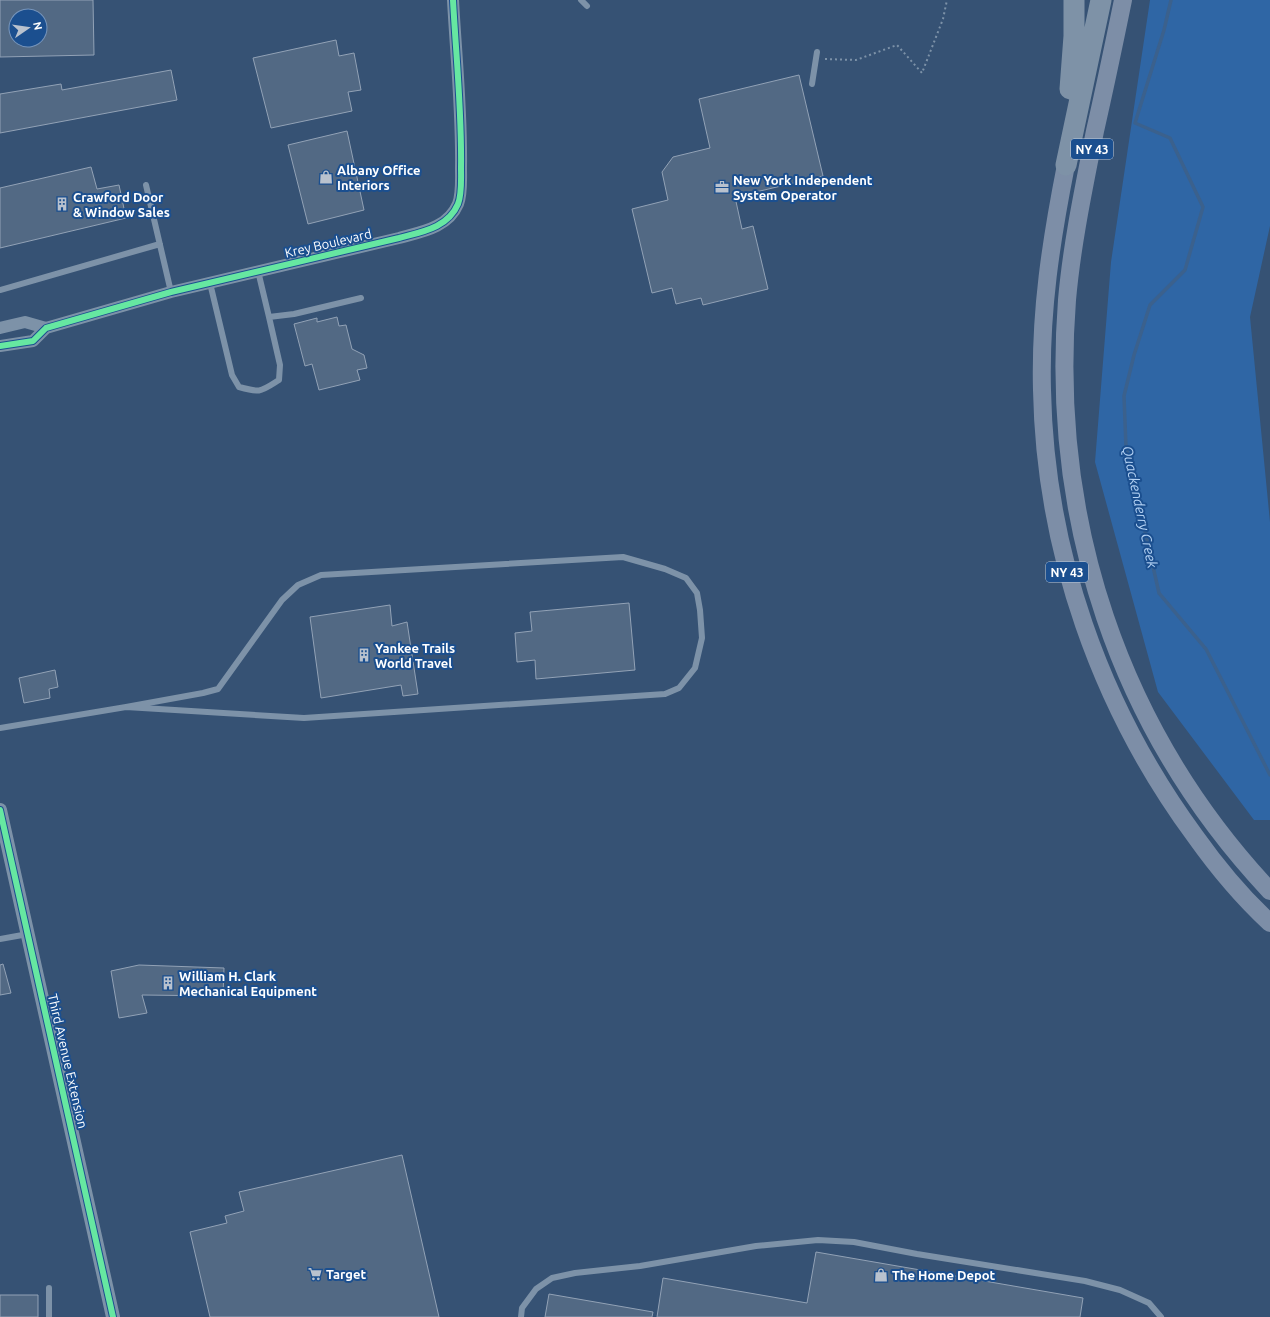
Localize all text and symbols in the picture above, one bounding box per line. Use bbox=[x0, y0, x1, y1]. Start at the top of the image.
north arrow bbox=[8, 8, 48, 48]
text: N bbox=[31, 20, 45, 31]
road number: NY 43 bbox=[1071, 139, 1113, 159]
place label: Albany Office Interiors bbox=[337, 163, 420, 192]
shop icon: Albany Office Interiors bbox=[318, 169, 334, 185]
place label: New York Independent System Operator bbox=[733, 173, 873, 202]
office icon: New York Independent System Operator bbox=[714, 179, 730, 195]
place label: Crawford Door & Window Sales bbox=[73, 190, 170, 219]
building icon: Crawford Door & Window Sales bbox=[54, 196, 70, 212]
street label: Krey Boulevard bbox=[283, 226, 373, 260]
water label: Quackenderry Creek bbox=[1118, 444, 1161, 571]
road number: NY 43 bbox=[1046, 562, 1088, 582]
place label: Yankee Trails World Travel bbox=[375, 641, 455, 670]
building icon: Yankee Trails World Travel bbox=[356, 647, 372, 663]
place label: William H. Clark Mechanical Equipment bbox=[179, 969, 317, 998]
building icon: William H. Clark Mechanical Equipment bbox=[160, 975, 176, 991]
street label: Third Avenue Extension bbox=[46, 992, 90, 1130]
supermarket icon: Target bbox=[307, 1266, 323, 1282]
place label: Target bbox=[326, 1267, 366, 1281]
shop icon: The Home Depot bbox=[873, 1267, 889, 1283]
place label: The Home Depot bbox=[892, 1268, 996, 1282]

